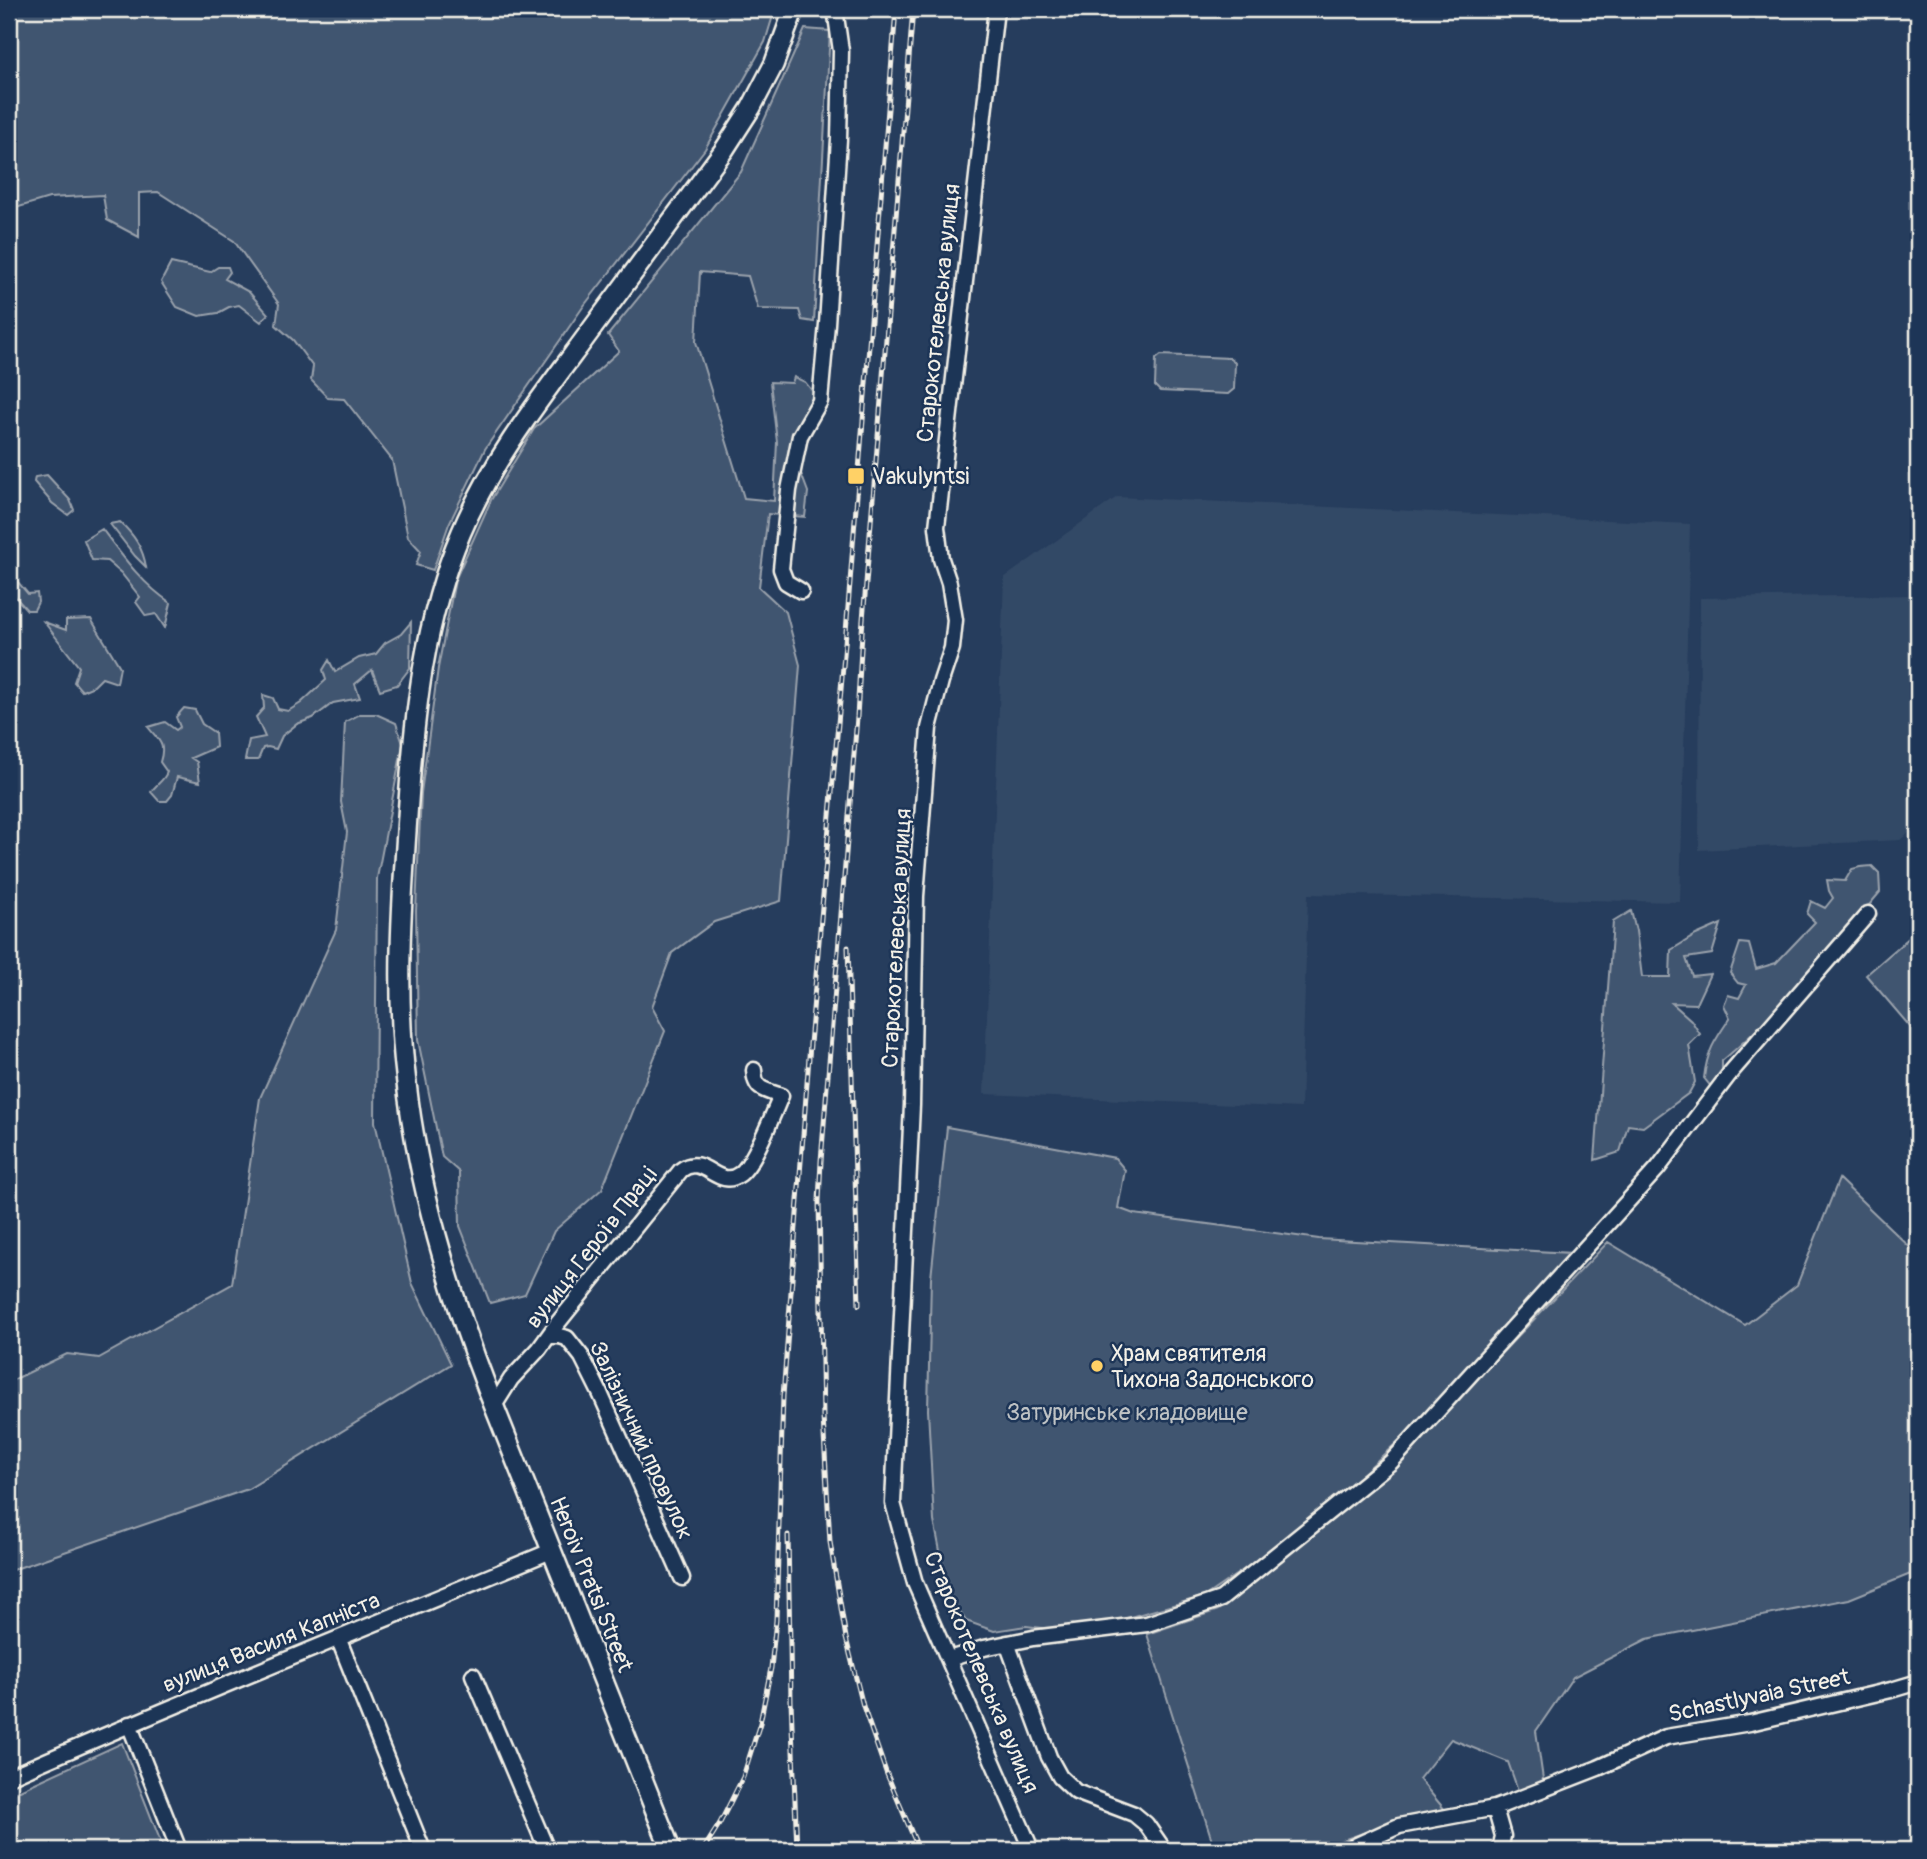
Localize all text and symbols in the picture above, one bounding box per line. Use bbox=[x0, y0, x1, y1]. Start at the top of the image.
street label: Старокотелевська вулиця bbox=[910, 182, 967, 444]
place label: Vakulyntsi bbox=[872, 462, 969, 491]
marker: Vakulyntsi bbox=[846, 466, 866, 486]
street label: Старокотелевська вулиця bbox=[875, 807, 918, 1069]
street label: вулиця Героїв Праці bbox=[519, 1161, 664, 1334]
street label: Залізничний провулок bbox=[583, 1337, 700, 1544]
place label: Храм святителя Тихона Задонського bbox=[1111, 1339, 1314, 1394]
marker: Храм святителя Тихона Задонського bbox=[1089, 1358, 1105, 1374]
park label: Затуринське кладовище bbox=[1006, 1398, 1248, 1427]
street label: Heroiv Pratsi Street bbox=[543, 1492, 640, 1677]
street label: Старокотелевська вулиця bbox=[917, 1547, 1046, 1798]
street label: вулиця Василя Капніста bbox=[158, 1586, 384, 1699]
street label: Schastlyvaia Street bbox=[1666, 1662, 1853, 1729]

